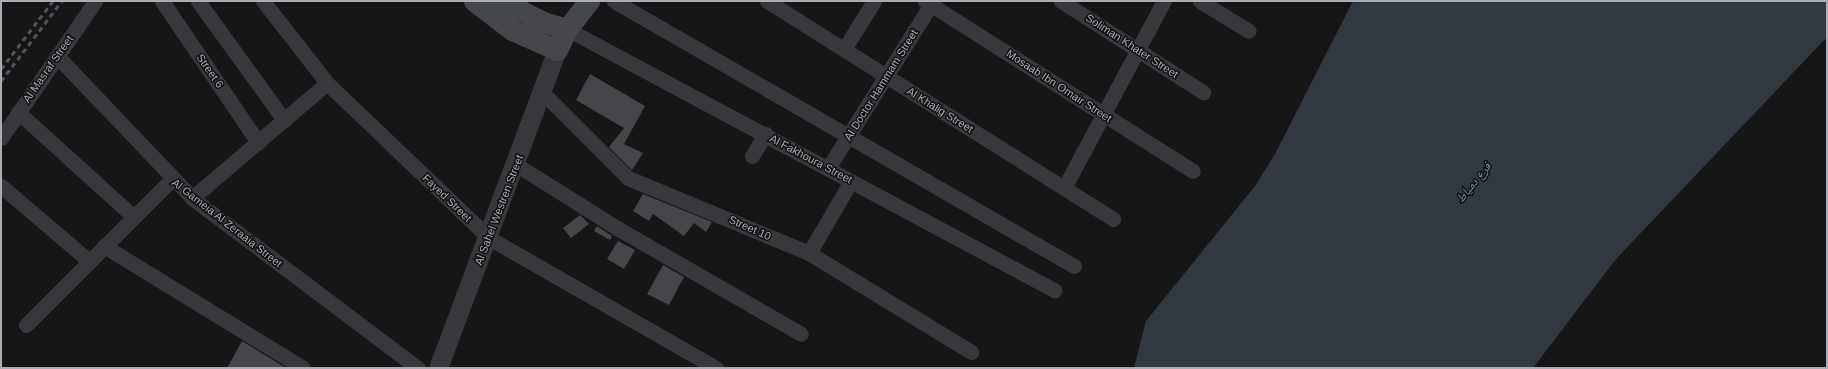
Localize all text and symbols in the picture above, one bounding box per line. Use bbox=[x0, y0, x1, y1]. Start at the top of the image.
street label: Soliman Khater Street bbox=[1083, 11, 1181, 81]
street label: Al Doctor Hammam Street bbox=[841, 27, 921, 143]
street label: Al Masraf Street bbox=[20, 33, 76, 105]
street label: Mosaab Ibn Omair Street bbox=[1004, 47, 1114, 125]
street label: Street 6 bbox=[194, 51, 226, 91]
street label: Al Khalig Street bbox=[904, 84, 976, 136]
street label: Al Fakhoura Street bbox=[767, 132, 855, 186]
street label: Al Sahel Westren Street bbox=[472, 153, 526, 267]
water label: فرع دمياط bbox=[1453, 160, 1495, 206]
street label: Fayed Street bbox=[420, 171, 474, 225]
street label: Al Gameia Al Zeraaia Street bbox=[169, 176, 285, 270]
street label: Street 10 bbox=[727, 213, 773, 243]

